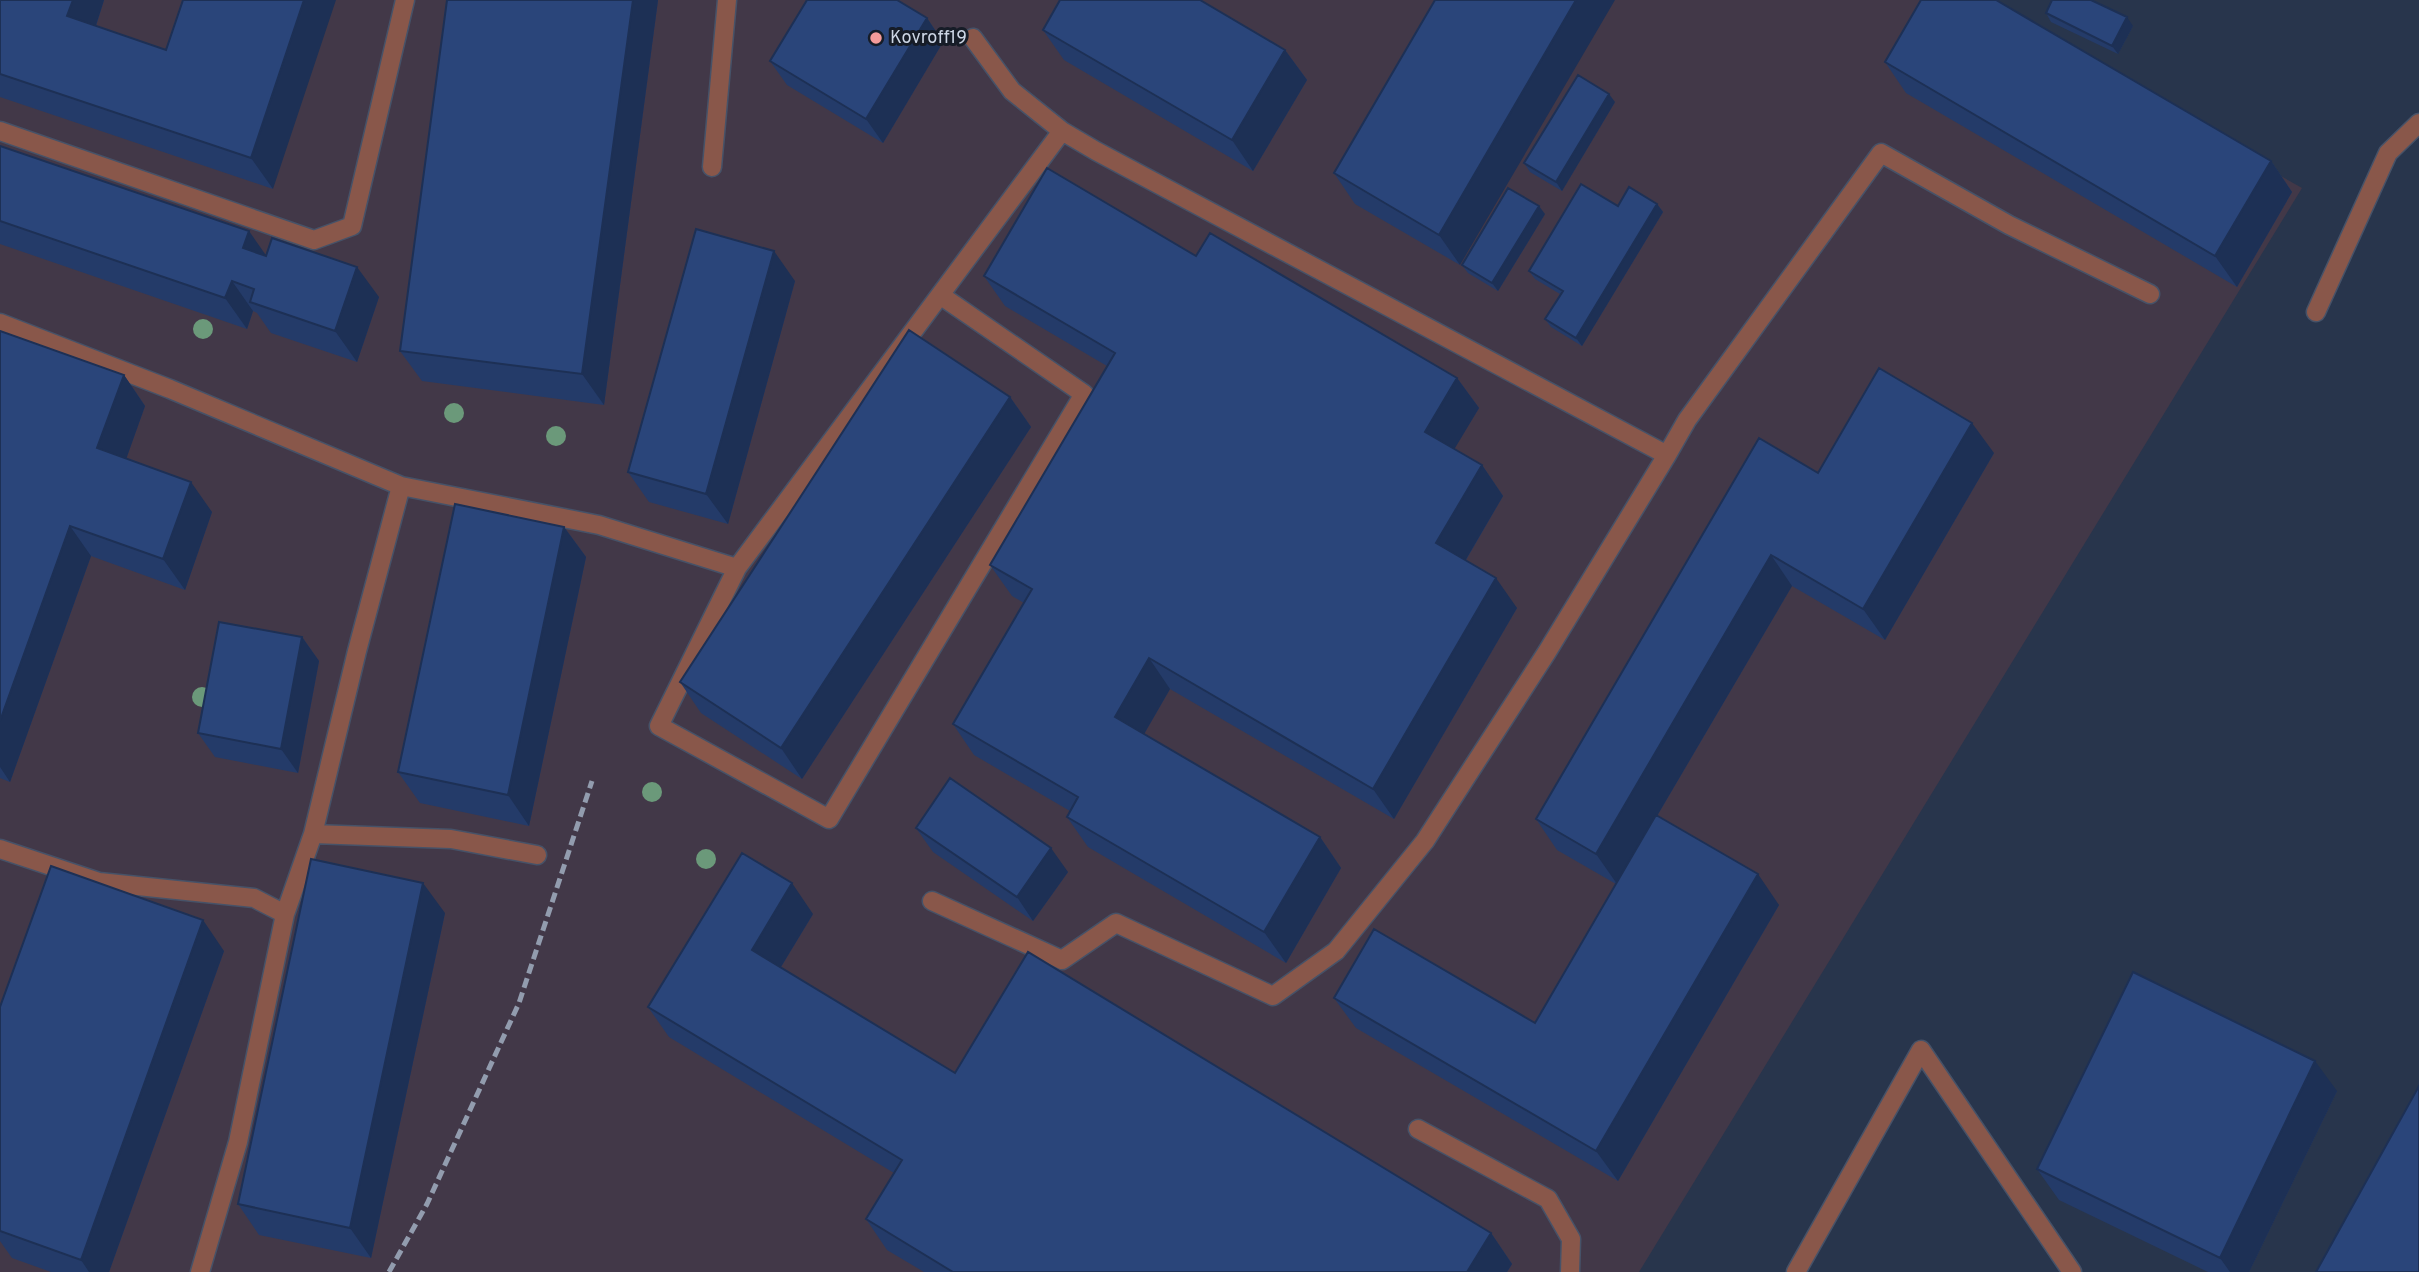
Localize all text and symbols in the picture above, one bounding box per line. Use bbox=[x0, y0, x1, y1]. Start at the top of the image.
place label: Kovroff19 bbox=[890, 27, 967, 50]
marker: Kovroff19 bbox=[868, 30, 884, 46]

